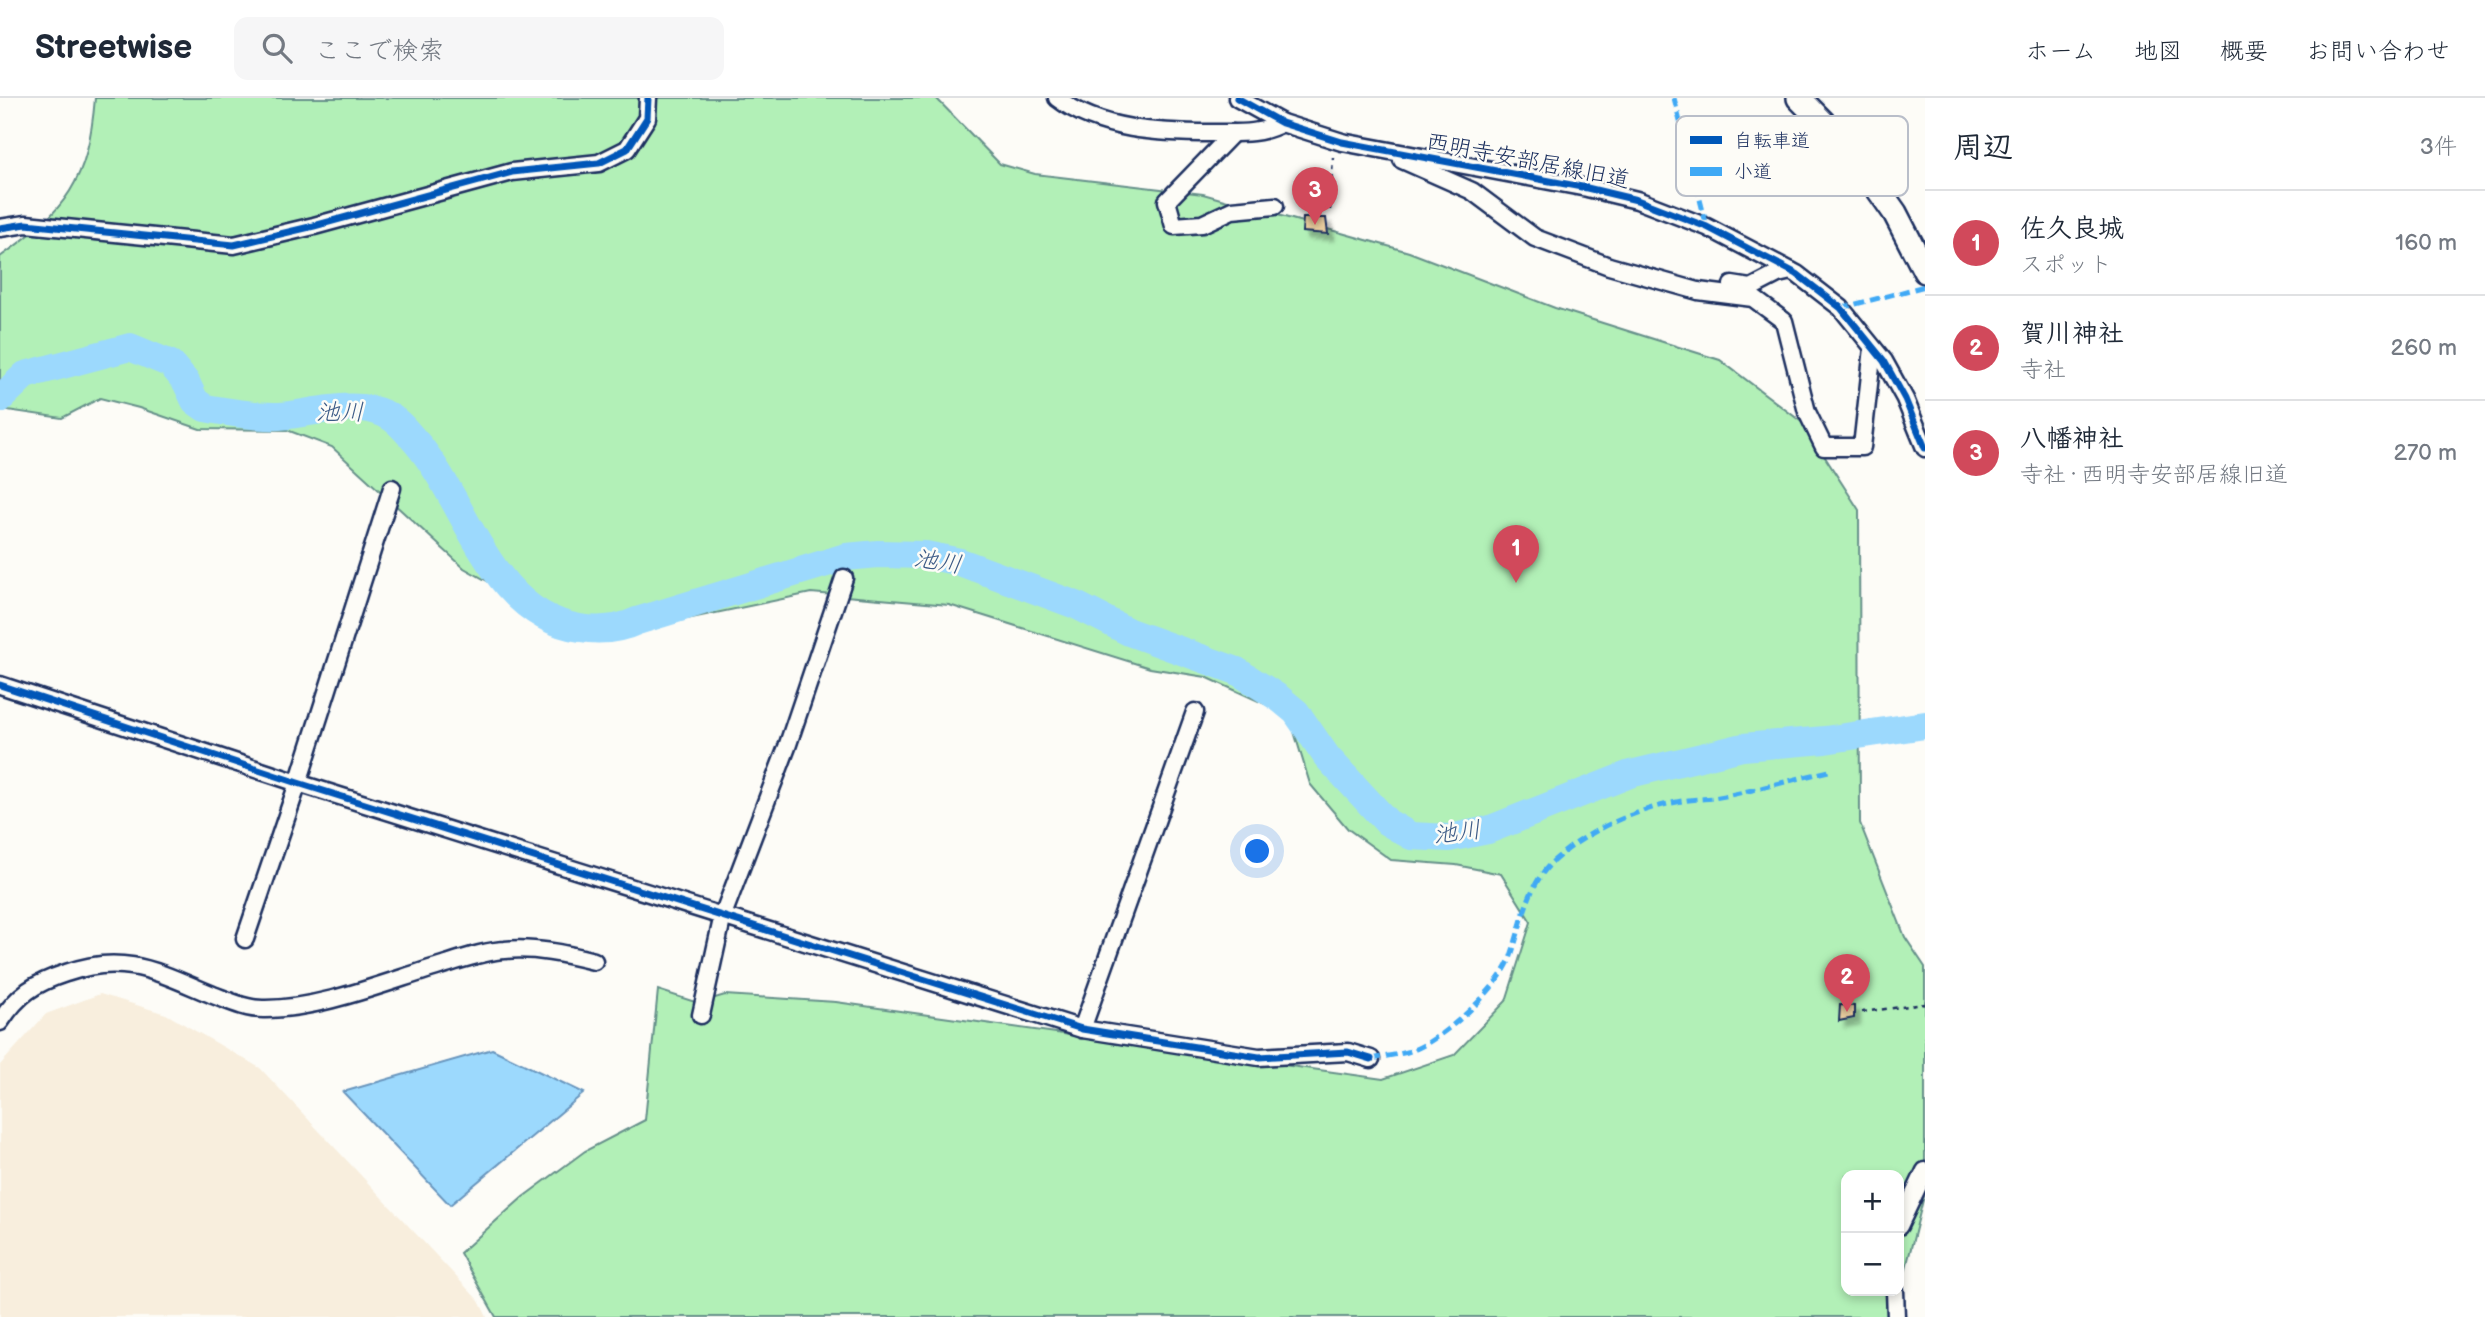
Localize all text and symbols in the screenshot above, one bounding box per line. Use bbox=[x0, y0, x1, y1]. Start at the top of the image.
search box bbox=[234, 17, 724, 80]
text: Streetwise bbox=[35, 28, 192, 68]
icon: search bbox=[258, 29, 296, 67]
text: ここで検索 bbox=[314, 36, 444, 67]
text: ホーム bbox=[2025, 37, 2096, 66]
text: 地図 bbox=[2134, 37, 2182, 66]
text: 概要 bbox=[2220, 37, 2268, 66]
text: お問い合わせ bbox=[2306, 37, 2450, 66]
legend bbox=[1676, 116, 1908, 196]
street label: 西明寺安部居線旧道 bbox=[1424, 127, 1632, 194]
text: 自転車道 bbox=[1734, 130, 1810, 153]
text: 周辺 bbox=[1953, 130, 2013, 166]
text: 3件 bbox=[2420, 133, 2457, 161]
text: 小道 bbox=[1734, 161, 1772, 184]
pin: 3 bbox=[1292, 167, 1338, 225]
text: 佐久良城 bbox=[2020, 214, 2124, 245]
text: 1 bbox=[1971, 229, 1981, 257]
text: 160 m bbox=[2395, 229, 2457, 257]
text: スポット bbox=[2020, 251, 2112, 279]
text: 賀川神社 bbox=[2020, 319, 2124, 350]
text: 2 bbox=[1969, 334, 1983, 362]
text: 260 m bbox=[2391, 334, 2457, 362]
text: 寺社 bbox=[2020, 356, 2066, 384]
water label: 池川 bbox=[316, 398, 364, 427]
text: 八幡神社 bbox=[2020, 424, 2124, 455]
text: 3 bbox=[1969, 439, 1983, 467]
text: 270 m bbox=[2393, 439, 2457, 467]
text: 寺社 · 西明寺安部居線旧道 bbox=[2020, 461, 2288, 489]
pin: 1 bbox=[1493, 525, 1539, 583]
water label: 池川 bbox=[912, 543, 964, 580]
water label: 池川 bbox=[1431, 815, 1483, 850]
your location bbox=[1240, 834, 1274, 868]
pin: 2 bbox=[1824, 954, 1870, 1012]
map controls bbox=[1841, 1170, 1904, 1296]
button: + bbox=[1841, 1170, 1904, 1233]
button: − bbox=[1841, 1233, 1904, 1296]

